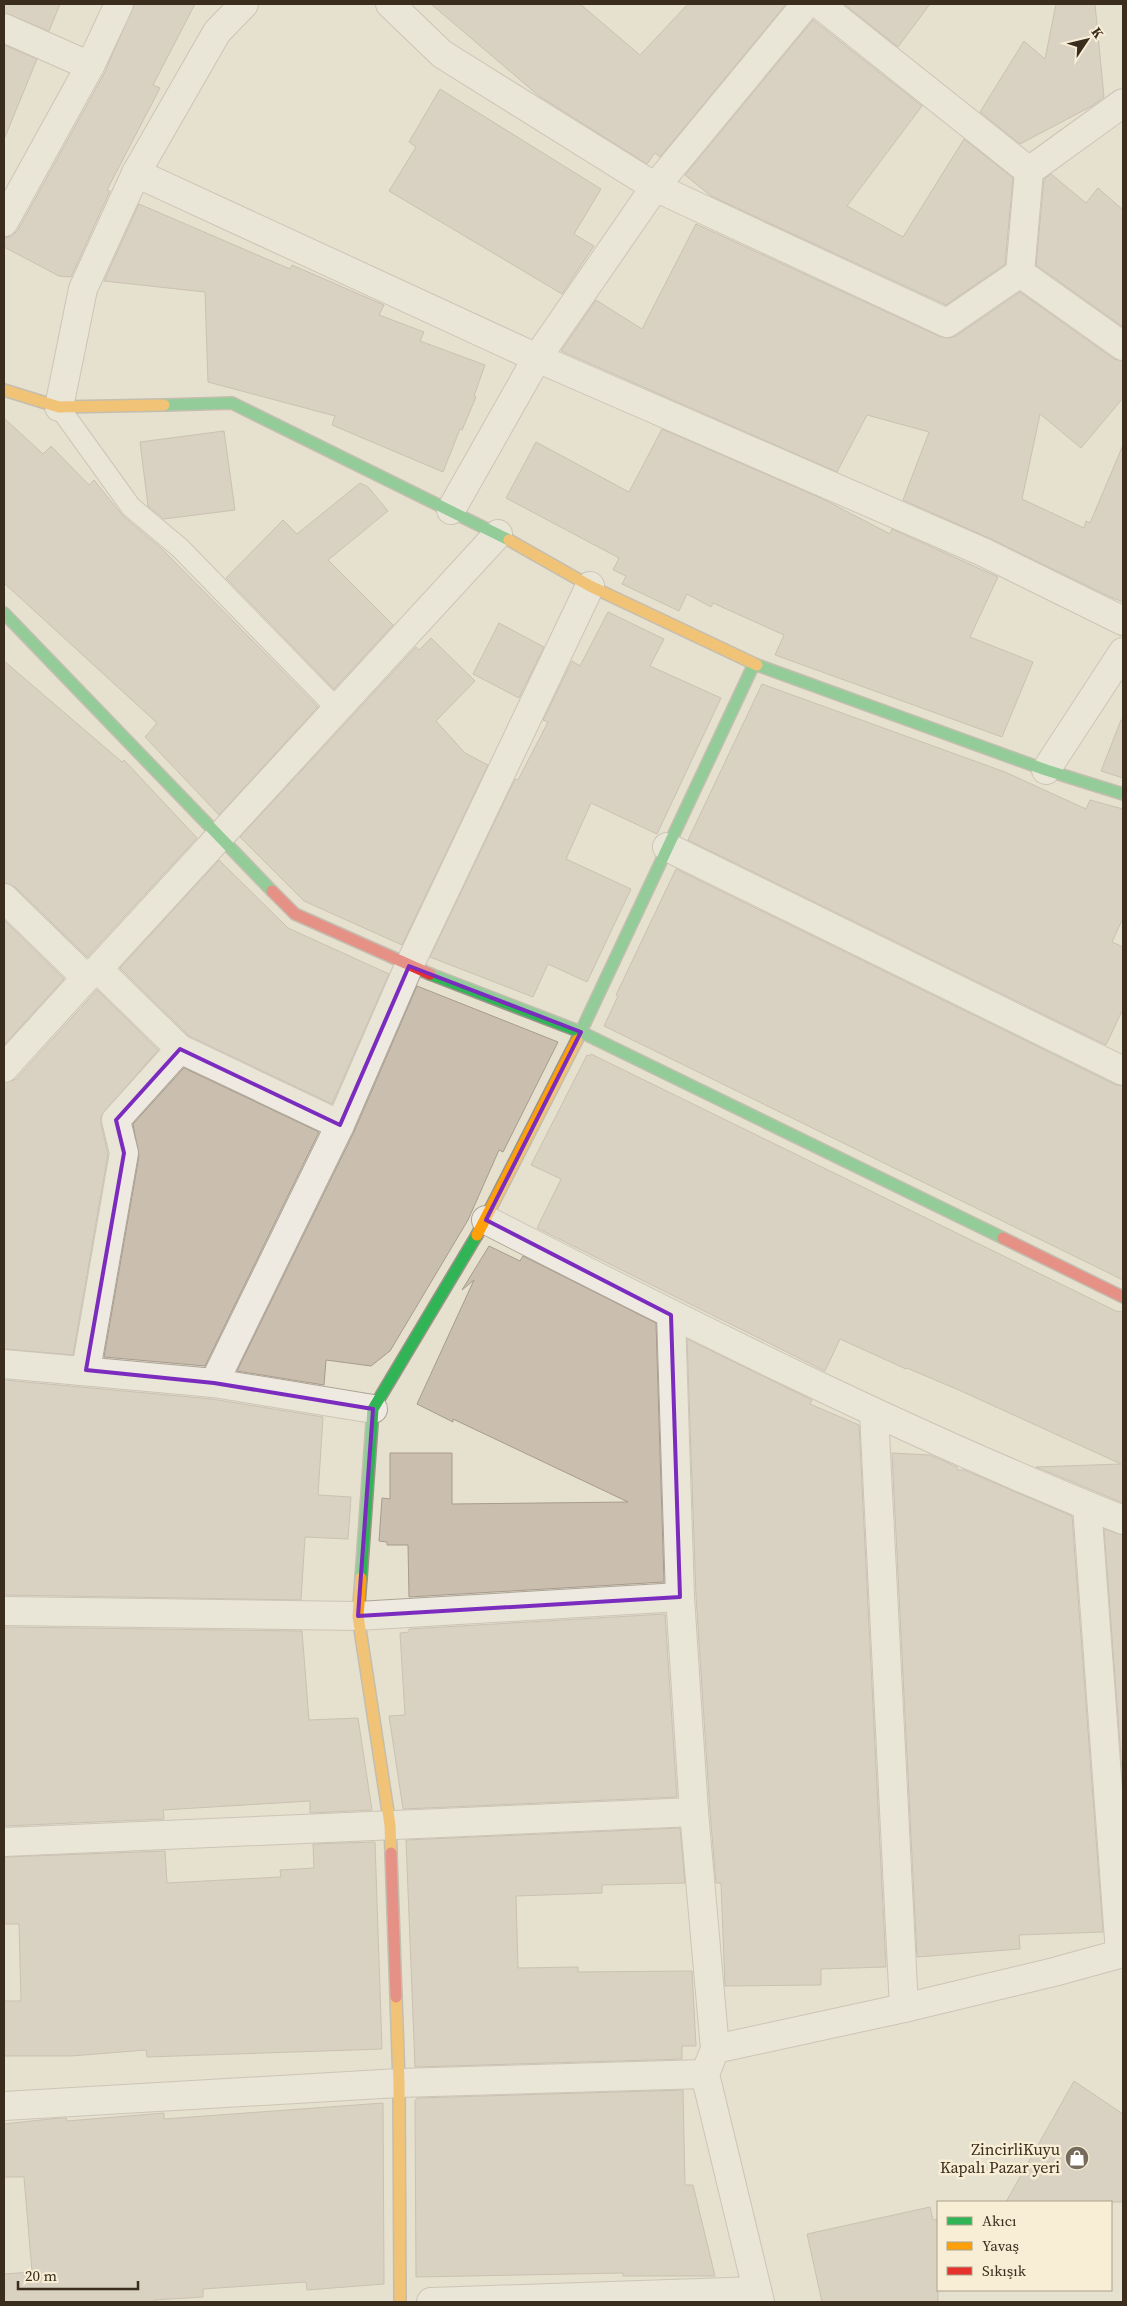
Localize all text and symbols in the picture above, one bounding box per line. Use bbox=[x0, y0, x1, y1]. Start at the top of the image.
north arrow bbox=[1062, 15, 1112, 65]
text: K bbox=[1087, 23, 1109, 42]
place label: ZincirliKuyu Kapalı Pazar yeri bbox=[940, 2138, 1060, 2178]
shop icon: ZincirliKuyu Kapalı Pazar yeri bbox=[1064, 2145, 1090, 2171]
legend bbox=[937, 2201, 1112, 2291]
text: Akıcı bbox=[982, 2210, 1016, 2231]
text: Yavaş bbox=[982, 2235, 1019, 2256]
scale bar bbox=[18, 2258, 138, 2290]
text: Sıkışık bbox=[982, 2260, 1027, 2281]
text: 20 m bbox=[25, 2265, 57, 2286]

